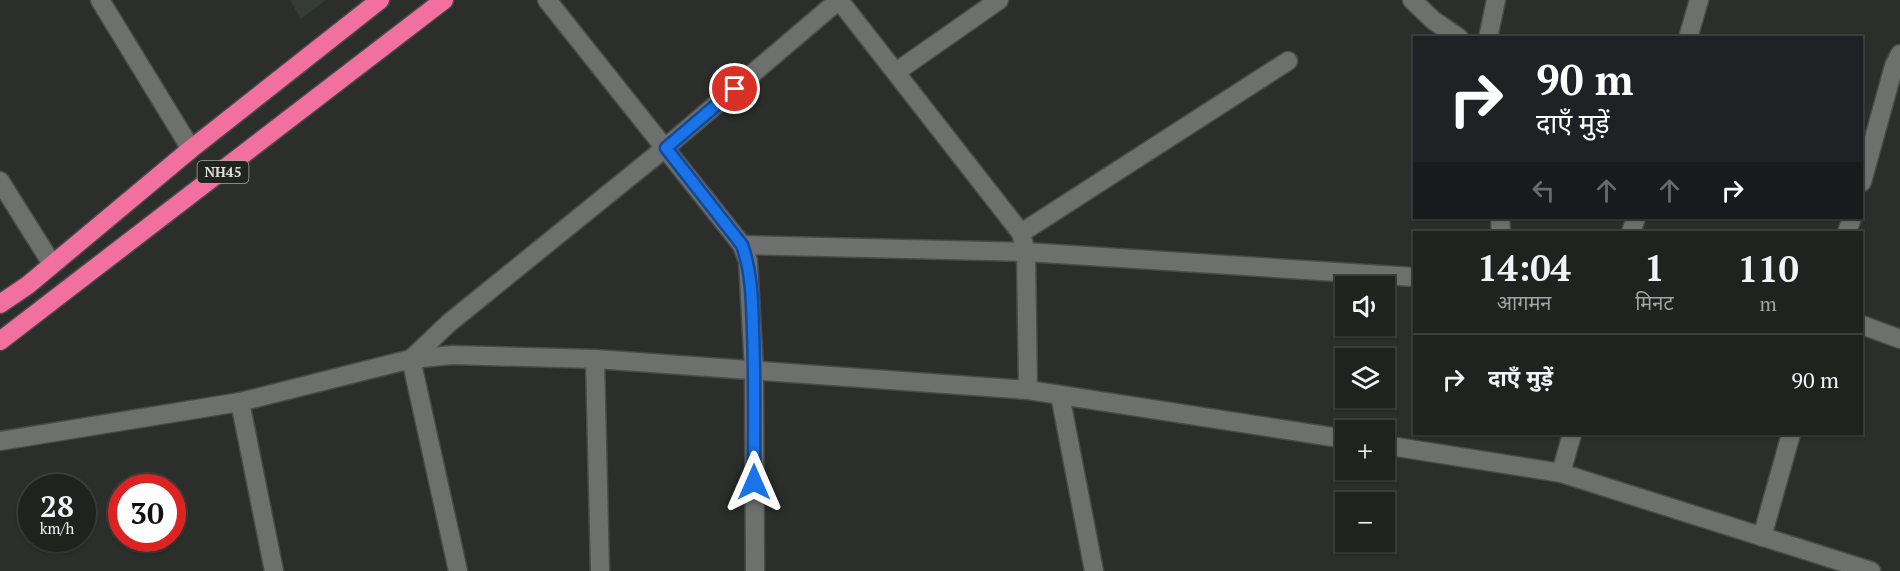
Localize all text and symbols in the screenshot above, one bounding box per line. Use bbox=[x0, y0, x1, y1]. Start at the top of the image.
text: 90 m bbox=[1536, 51, 1634, 107]
icon: right bbox=[1437, 60, 1515, 138]
pin bbox=[709, 63, 760, 114]
icon: arrive bbox=[718, 72, 751, 105]
text: दाएँ मुड़ें bbox=[1536, 105, 1609, 141]
road number: NH45 bbox=[198, 161, 248, 183]
icon: left bbox=[1527, 174, 1560, 207]
icon: ahead bbox=[1590, 174, 1623, 207]
icon: ahead bbox=[1653, 174, 1686, 207]
icon: right bbox=[1716, 174, 1749, 207]
text: 14:04 bbox=[1477, 244, 1571, 291]
text: 1 bbox=[1644, 244, 1664, 291]
text: 110 bbox=[1738, 245, 1799, 292]
map controls bbox=[1335, 276, 1395, 552]
button: sound bbox=[1335, 276, 1395, 336]
text: आगमन bbox=[1497, 289, 1551, 316]
text: मिनट bbox=[1635, 289, 1673, 316]
text: m bbox=[1760, 290, 1777, 317]
button: layers bbox=[1335, 348, 1395, 408]
icon: right bbox=[1437, 363, 1470, 396]
text: दाएँ मुड़ें bbox=[1488, 363, 1553, 392]
text: 90 m bbox=[1791, 365, 1839, 394]
button: + bbox=[1335, 420, 1395, 480]
position arrow bbox=[722, 450, 786, 514]
speed limit sign: 30 bbox=[108, 474, 186, 552]
text: 28 bbox=[40, 486, 74, 526]
button: − bbox=[1335, 492, 1395, 552]
text: km/h bbox=[40, 518, 74, 538]

